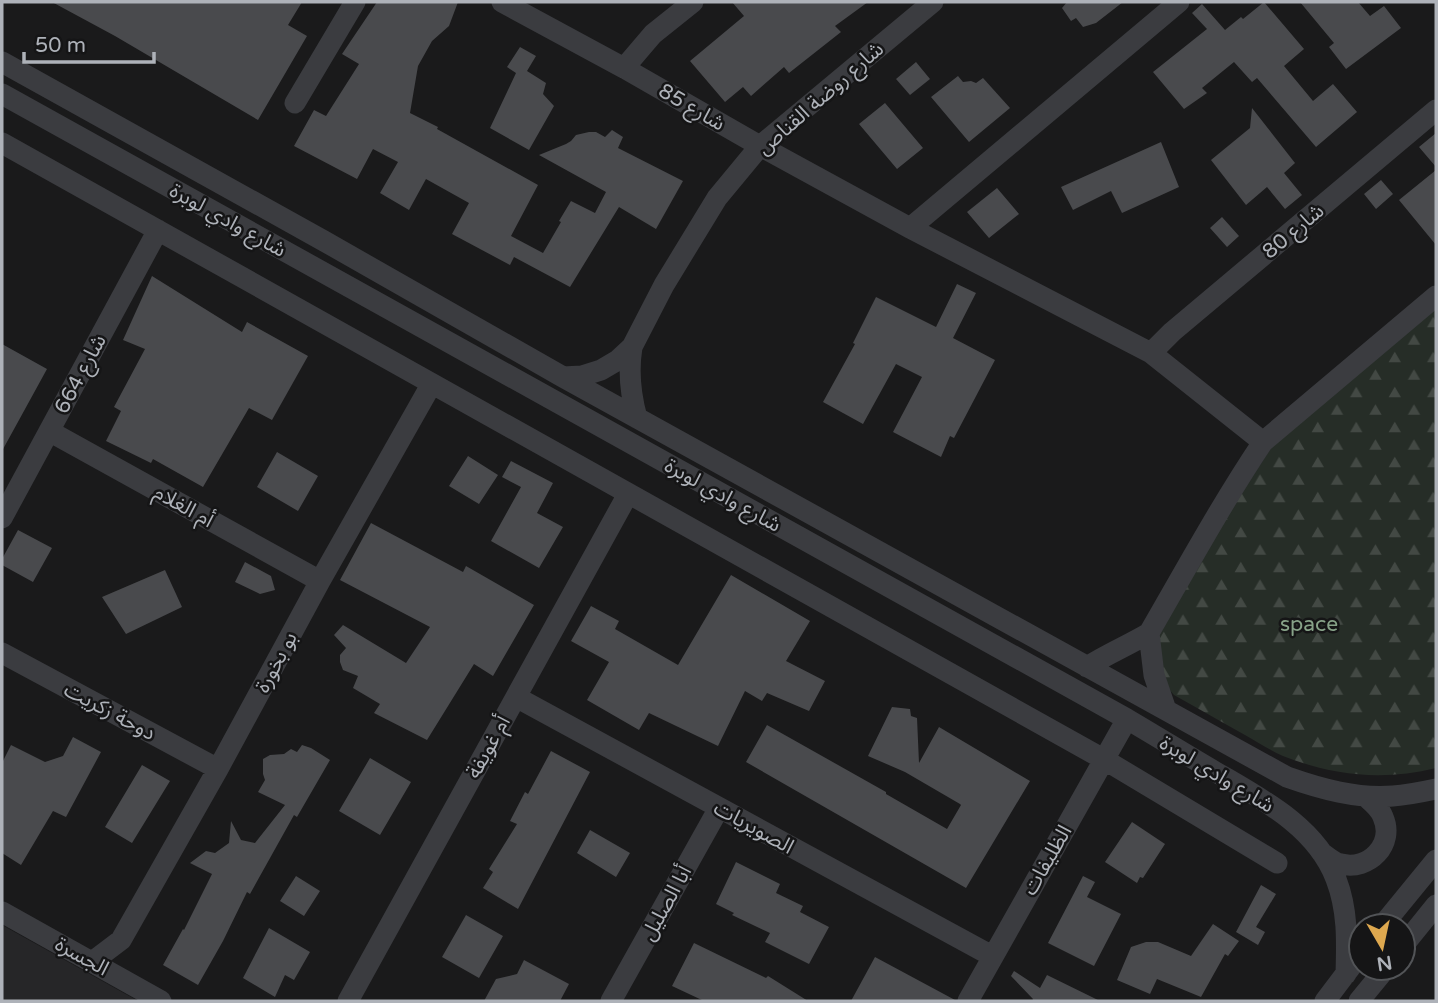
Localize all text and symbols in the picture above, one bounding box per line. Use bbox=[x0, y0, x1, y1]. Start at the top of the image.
scale bar bbox=[24, 21, 154, 65]
text: 50 m bbox=[35, 33, 86, 58]
street label: شارع روضة القناص bbox=[752, 37, 890, 162]
street label: شارع 85 bbox=[653, 78, 730, 138]
street label: شارع وادي لوبرة bbox=[164, 178, 290, 265]
street label: شارع 80 bbox=[1257, 198, 1331, 266]
street label: شارع 664 bbox=[49, 330, 113, 419]
street label: شارع وادي لوبرة bbox=[659, 453, 785, 540]
street label: أم الغلام bbox=[148, 479, 218, 536]
park label: space bbox=[1280, 612, 1338, 637]
street label: بو بخورة bbox=[250, 628, 303, 697]
street label: دوحة زكريت bbox=[60, 677, 160, 746]
street label: أم غويفة bbox=[460, 711, 518, 784]
street label: شارع وادي لوبرة bbox=[1153, 730, 1279, 821]
street label: الصويريات bbox=[709, 795, 798, 860]
street label: الظليفات bbox=[1017, 821, 1077, 900]
street label: أبا الصليل bbox=[635, 861, 697, 945]
north arrow bbox=[1347, 912, 1417, 982]
street label: الجسرة bbox=[50, 932, 113, 981]
text: N bbox=[1375, 951, 1394, 975]

